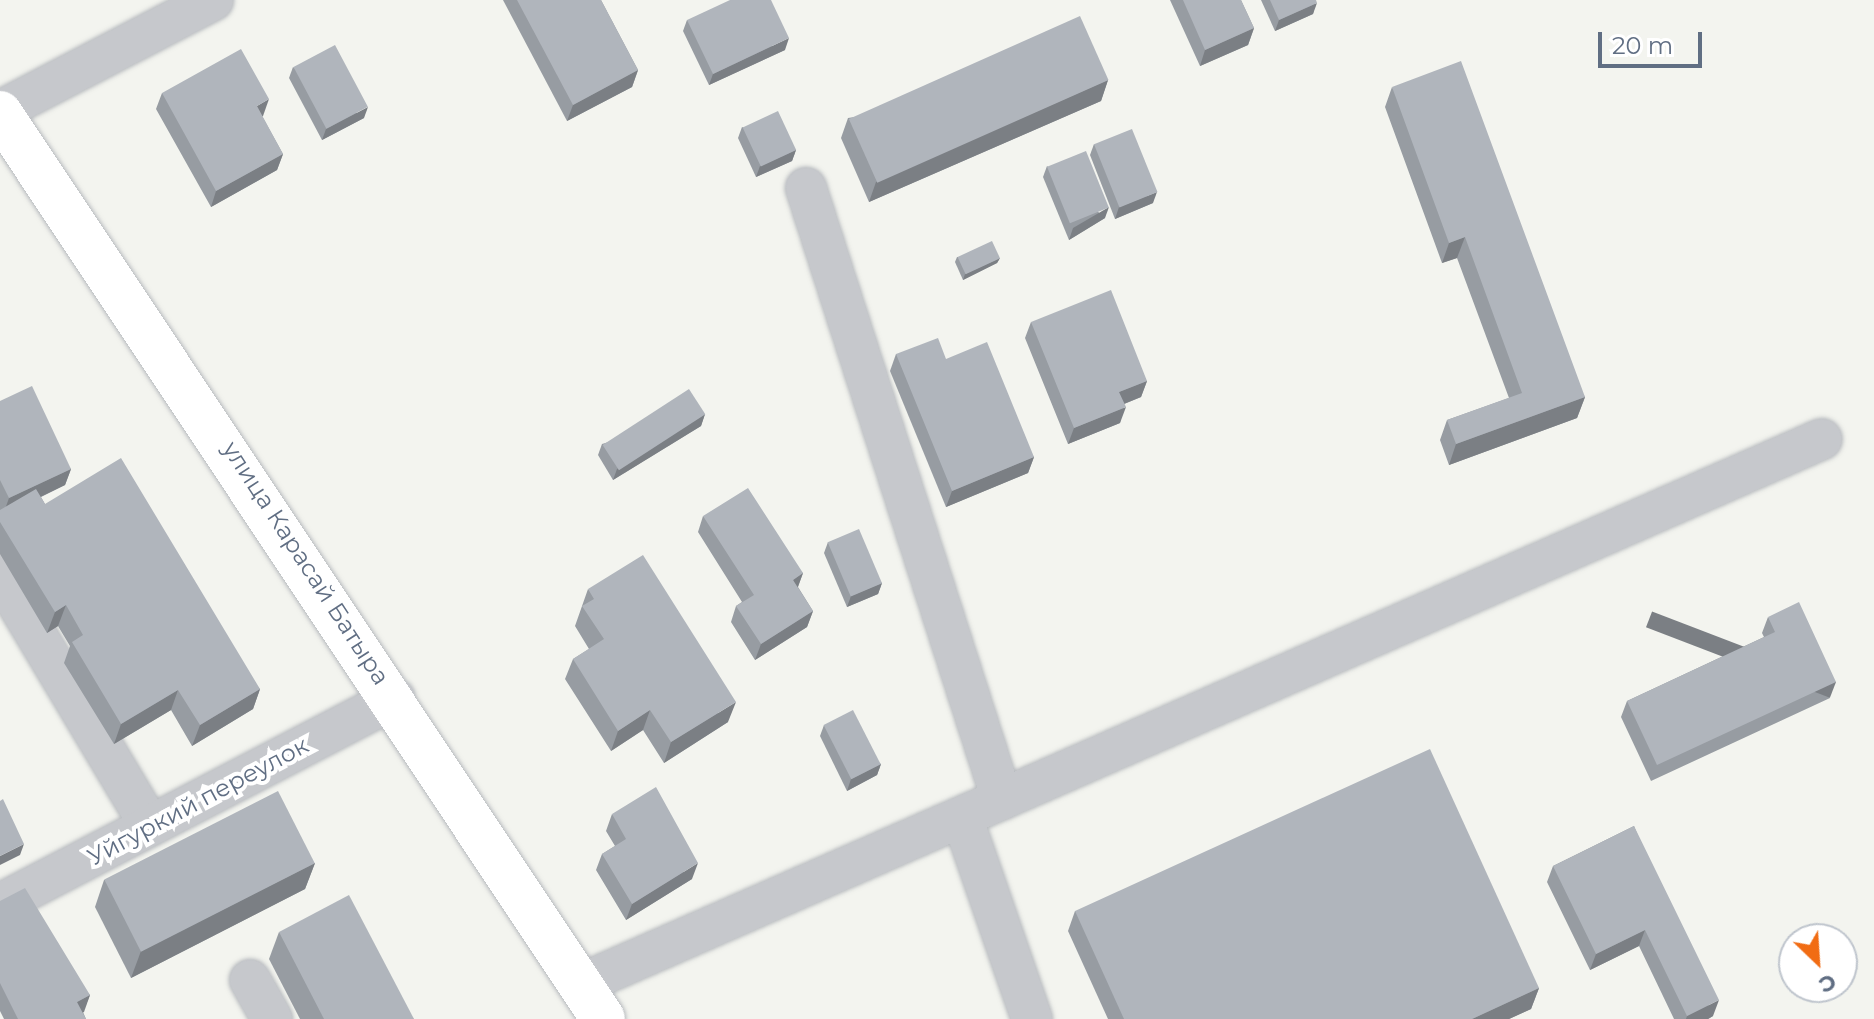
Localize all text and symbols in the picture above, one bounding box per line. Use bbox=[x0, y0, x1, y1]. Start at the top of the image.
scale bar bbox=[1602, 16, 1706, 66]
text: 20 m bbox=[1612, 31, 1673, 60]
street label: улица Карасай Батыра bbox=[216, 436, 396, 690]
street label: Уйгуркий переулок bbox=[83, 731, 313, 871]
north arrow bbox=[1778, 923, 1858, 1003]
text: С bbox=[1815, 968, 1840, 999]

